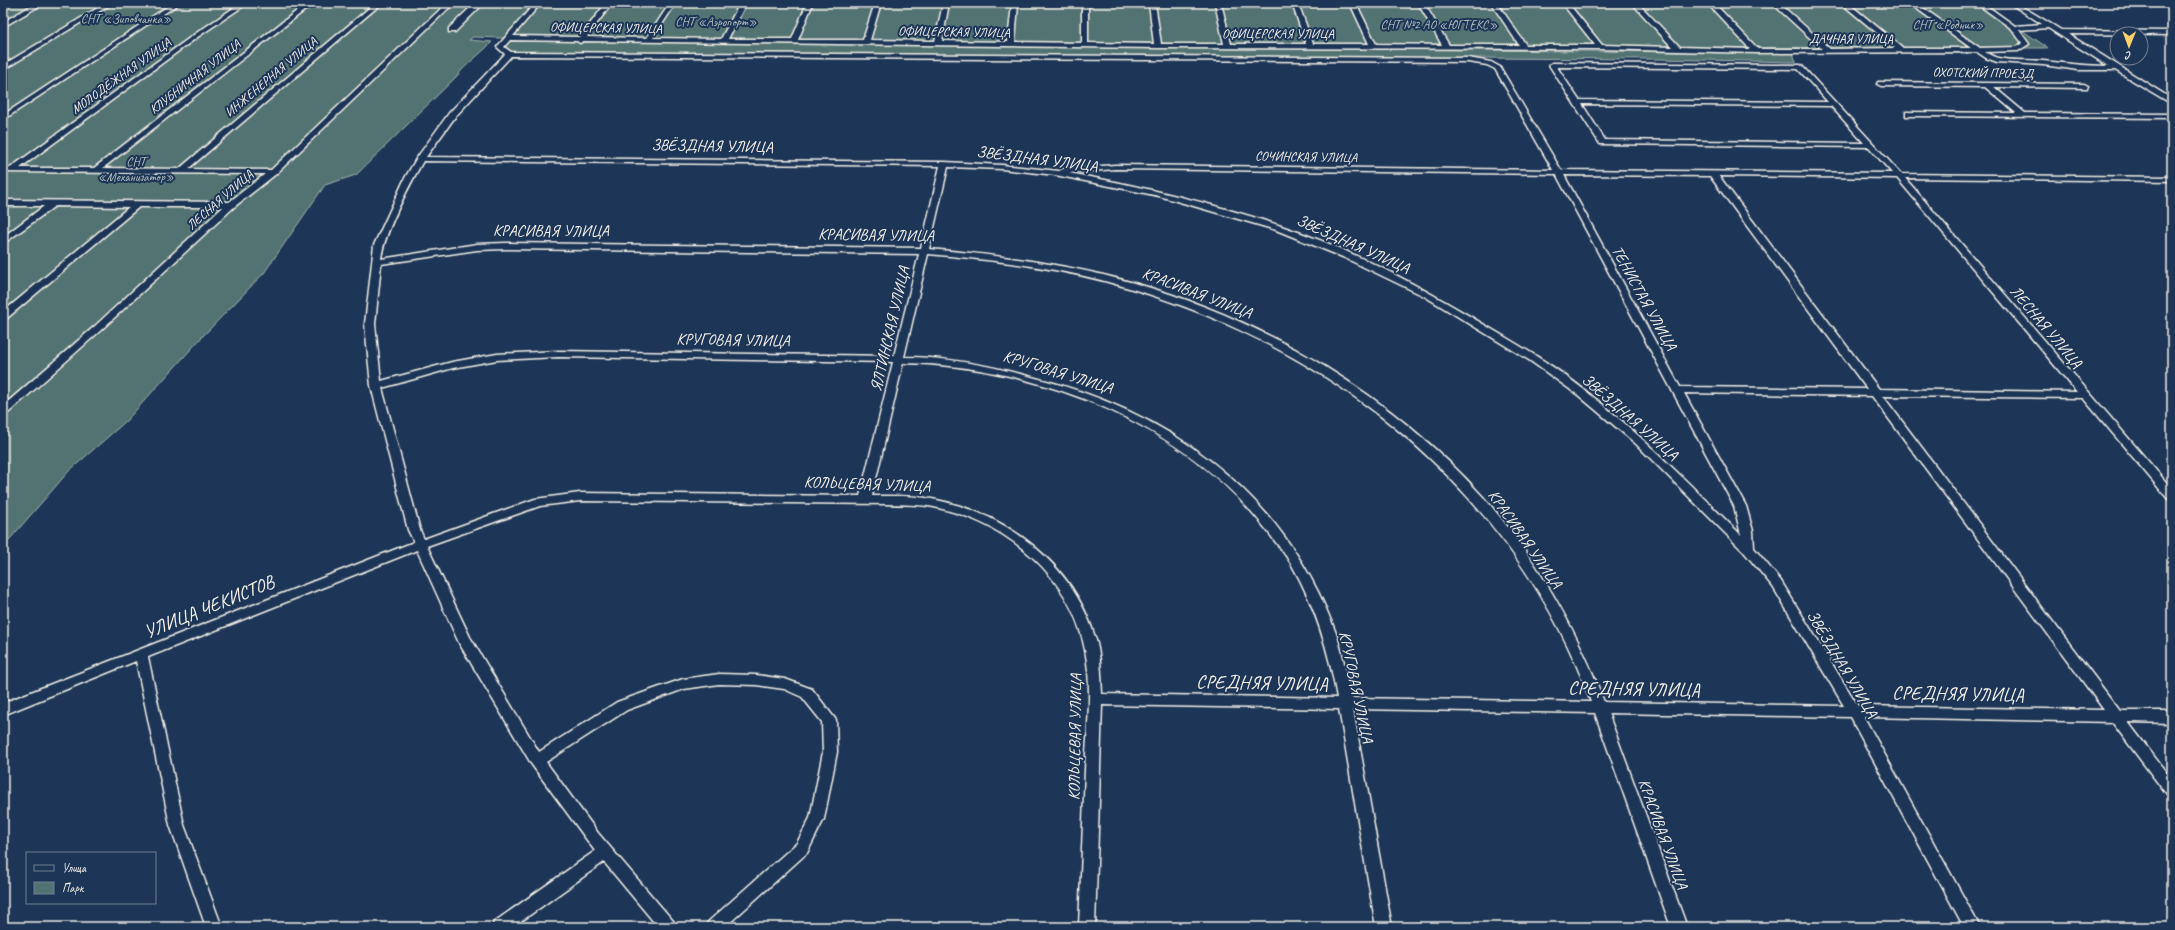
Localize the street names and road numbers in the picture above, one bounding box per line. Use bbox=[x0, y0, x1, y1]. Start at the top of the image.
street label: ОФИЦЕРСКАЯ УЛИЦА bbox=[550, 19, 663, 37]
street label: ОФИЦЕРСКАЯ УЛИЦА bbox=[898, 23, 1011, 41]
street label: ОФИЦЕРСКАЯ УЛИЦА bbox=[1222, 26, 1334, 42]
street label: ДАЧНАЯ УЛИЦА bbox=[1809, 31, 1893, 47]
street label: ИНЖЕНЕРНАЯ УЛИЦА bbox=[222, 33, 321, 120]
street label: МОЛОДЁЖНАЯ УЛИЦА bbox=[68, 34, 174, 117]
street label: КЛУБНИЧНАЯ УЛИЦА bbox=[146, 36, 244, 117]
street label: ОХОТСКИЙ ПРОЕЗД bbox=[1933, 64, 2035, 82]
street label: ЗВЁЗДНАЯ УЛИЦА bbox=[651, 135, 774, 157]
street label: ЗВЁЗДНАЯ УЛИЦА bbox=[975, 142, 1100, 176]
street label: СОЧИНСКАЯ УЛИЦА bbox=[1255, 148, 1358, 166]
street label: ЛЕСНАЯ УЛИЦА bbox=[184, 167, 257, 233]
street label: ЗВЁЗДНАЯ УЛИЦА bbox=[1293, 210, 1413, 278]
street label: КРАСИВАЯ УЛИЦА bbox=[493, 221, 610, 241]
street label: КРАСИВАЯ УЛИЦА bbox=[818, 224, 935, 246]
street label: ТЕНИСТАЯ УЛИЦА bbox=[1607, 242, 1681, 355]
street label: КРАСИВАЯ УЛИЦА bbox=[1139, 263, 1256, 323]
street label: ЯЛТИНСКАЯ УЛИЦА bbox=[866, 264, 914, 393]
street label: ЛЕСНАЯ УЛИЦА bbox=[2006, 282, 2087, 373]
street label: КРУГОВАЯ УЛИЦА bbox=[676, 329, 791, 351]
street label: КРУГОВАЯ УЛИЦА bbox=[1001, 346, 1116, 398]
street label: ЗВЁЗДНАЯ УЛИЦА bbox=[1578, 370, 1683, 465]
street label: КОЛЬЦЕВАЯ УЛИЦА bbox=[804, 472, 931, 496]
street label: КРАСИВАЯ УЛИЦА bbox=[1484, 486, 1567, 593]
street label: УЛИЦА ЧЕКИСТОВ bbox=[140, 570, 279, 644]
street label: ЗВЁЗДНАЯ УЛИЦА bbox=[1802, 607, 1882, 722]
street label: КРУГОВАЯ УЛИЦА bbox=[1334, 629, 1378, 745]
street label: СРЕДНЯЯ УЛИЦА bbox=[1196, 670, 1329, 696]
street label: КОЛЬЦЕВАЯ УЛИЦА bbox=[1064, 673, 1086, 800]
street label: СРЕДНЯЯ УЛИЦА bbox=[1568, 676, 1701, 702]
street label: СРЕДНЯЯ УЛИЦА bbox=[1892, 681, 2025, 707]
street label: КРАСИВАЯ УЛИЦА bbox=[1634, 776, 1693, 893]

